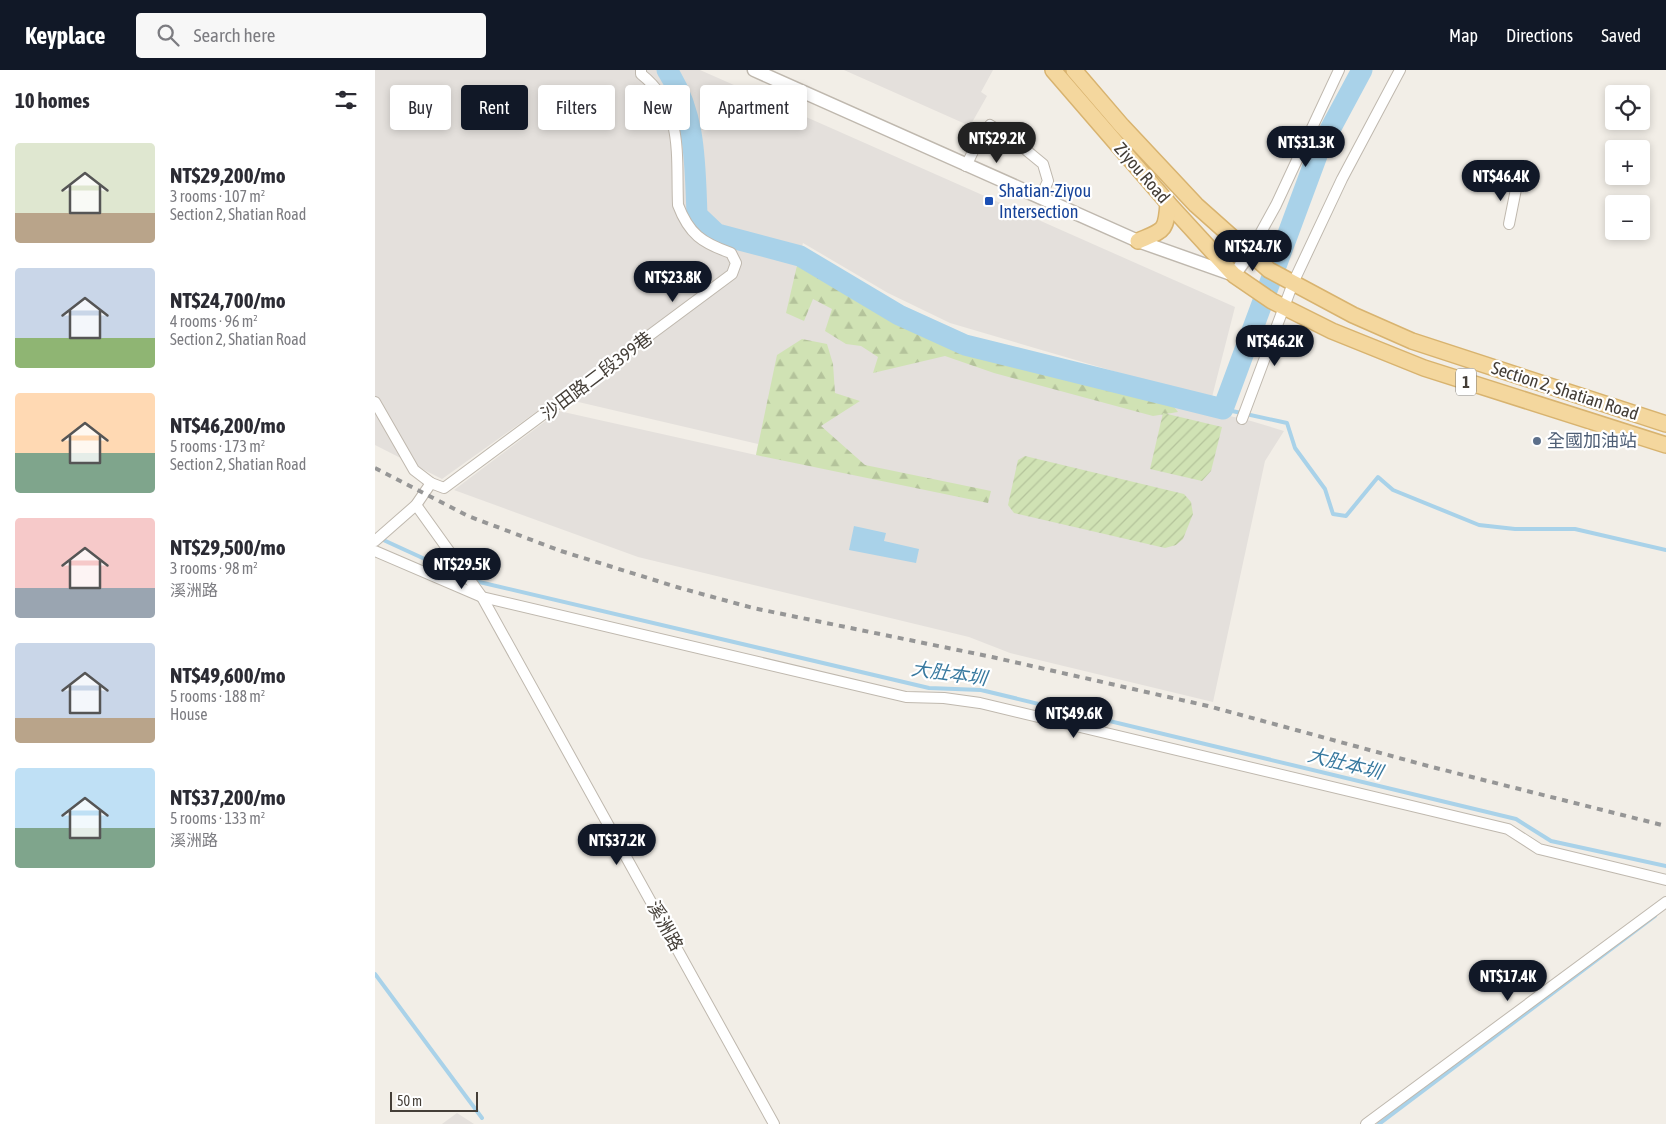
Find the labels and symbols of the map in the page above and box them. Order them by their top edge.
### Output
pin: NT$29.2K [945,122,1049,164]
pin: NT$31.3K [1254,126,1358,168]
street label: Ziyou Road [1110,138,1174,207]
pin: NT$46.4K [1449,160,1553,202]
place label: Shatian-Ziyou Intersection [999,180,1091,222]
marker: Shatian-Ziyou Intersection [983,195,995,207]
pin: NT$24.7K [1201,230,1305,272]
pin: NT$23.8K [621,260,725,303]
pin: NT$46.2K [1223,324,1327,367]
street label: 沙田路二段399巷 [537,327,656,424]
street label: Section 2, Shatian Road [1489,357,1641,424]
road number: 1 [1456,368,1476,396]
place label: 全國加油站 [1547,430,1637,451]
marker: 全國加油站 [1531,435,1543,447]
pin: NT$29.5K [410,548,514,590]
water label: 大肚本圳 [910,657,991,690]
pin: NT$49.6K [1022,696,1126,739]
water label: 大肚本圳 [1305,743,1387,784]
pin: NT$37.2K [565,824,669,866]
street label: 溪洲路 [643,897,688,954]
pin: NT$17.4K [1456,960,1560,1002]
scale bar [390,1089,477,1112]

